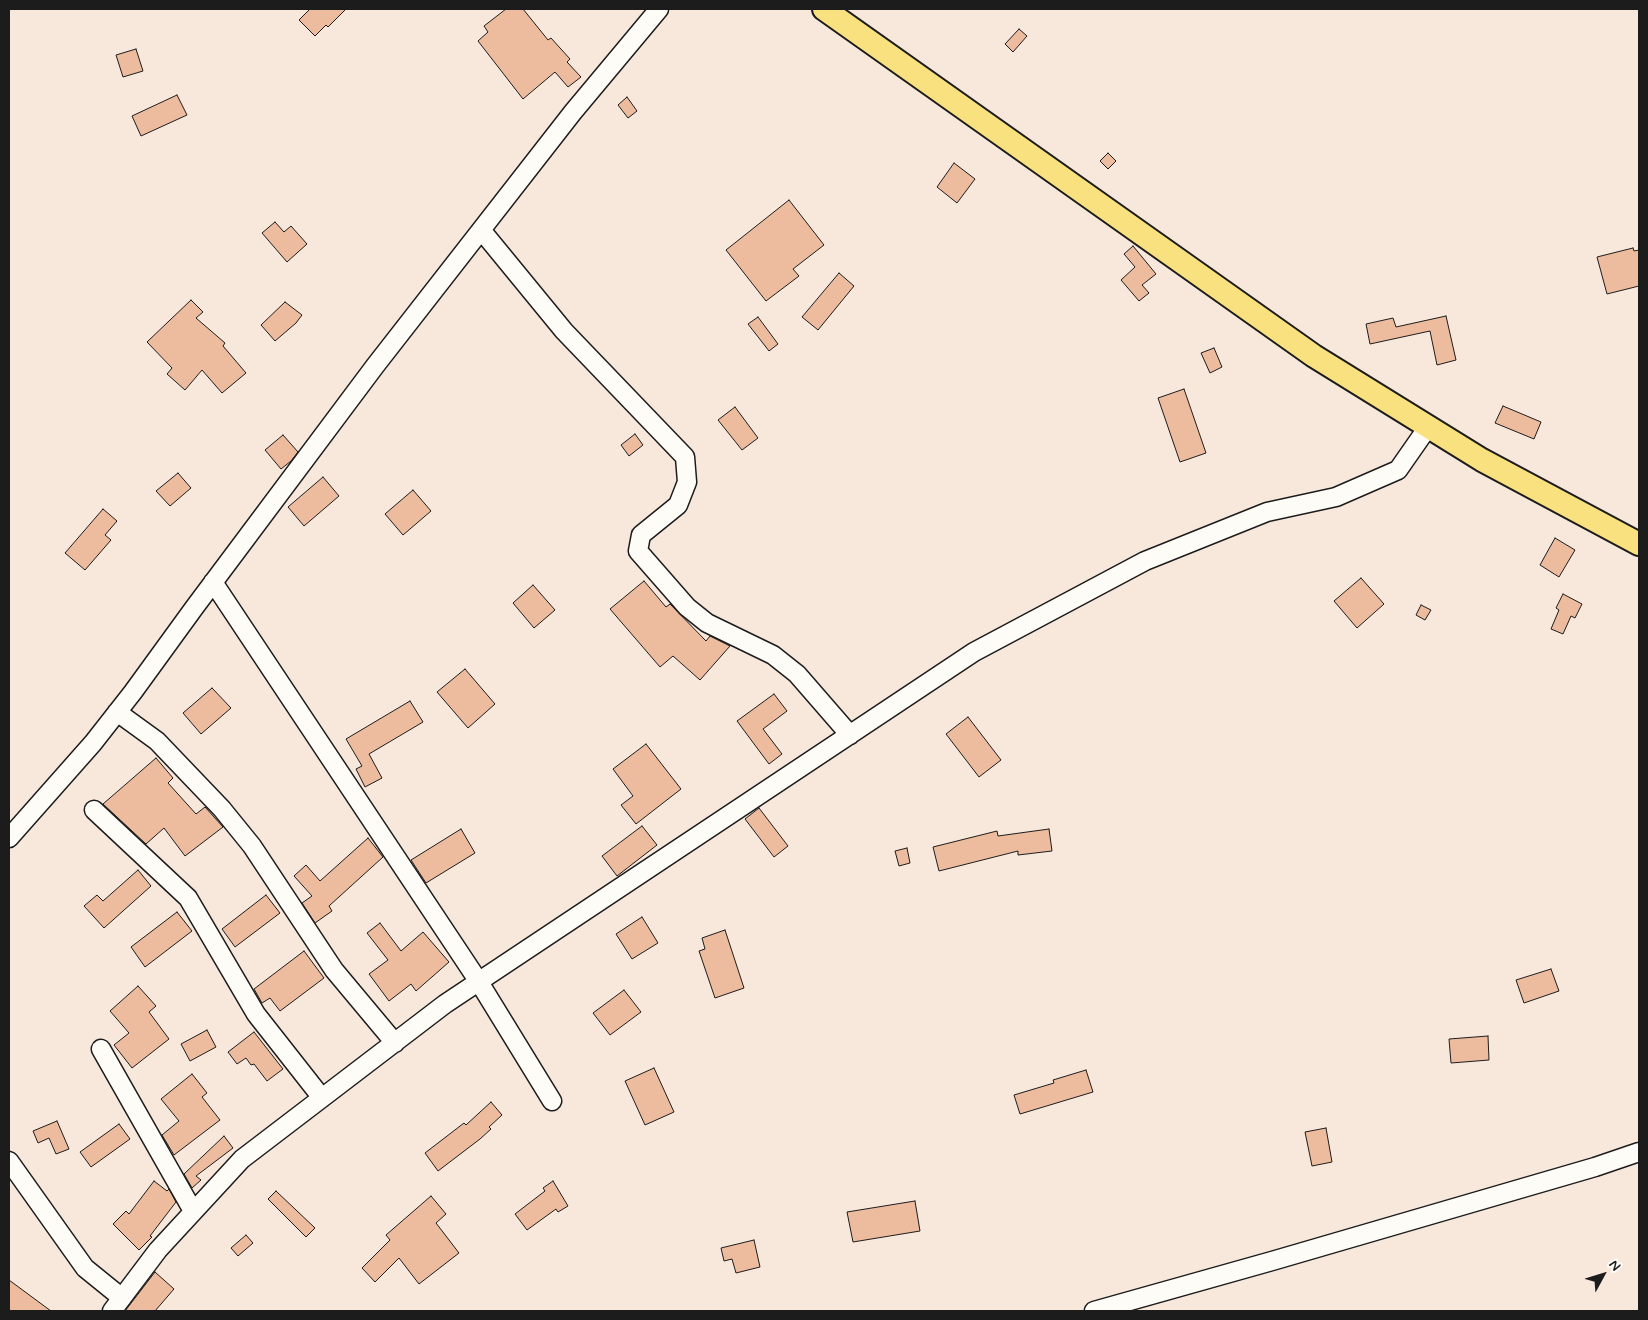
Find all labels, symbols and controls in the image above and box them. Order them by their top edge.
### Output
north arrow [1578,1250,1628,1300]
text: N [1605,1256,1625,1275]

